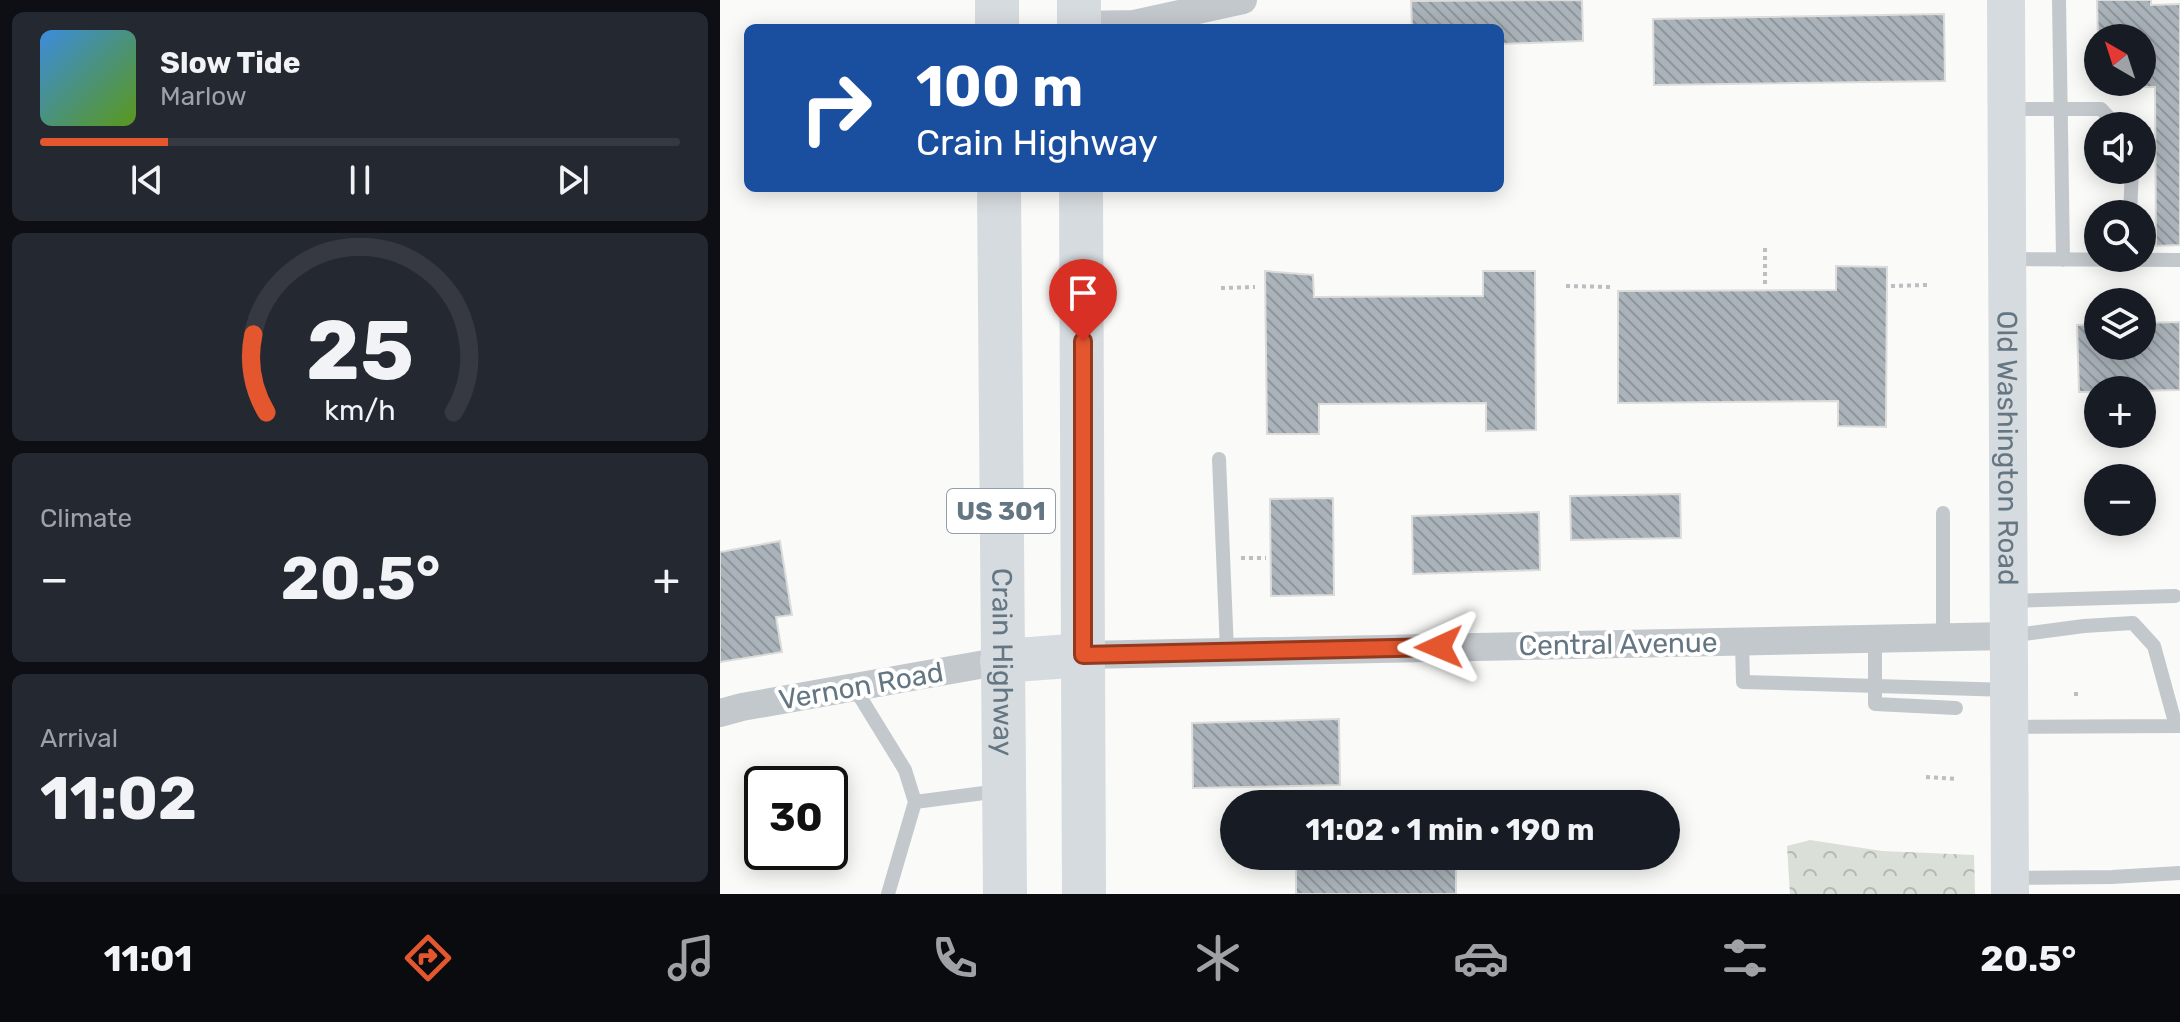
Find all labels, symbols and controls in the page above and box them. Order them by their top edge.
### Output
north arrow [2084,24,2156,96]
map controls [2084,24,2156,536]
text: Slow Tide [160,45,300,81]
text: 100 m [916,54,1083,120]
icon: right [784,56,888,160]
text: Marlow [160,81,247,112]
button: sound [2084,112,2156,184]
text: Crain Highway [916,121,1158,164]
icon: previous [125,158,169,202]
icon: pause [338,158,382,202]
icon: next [551,158,595,202]
button: search [2084,200,2156,272]
pin [1049,259,1117,341]
icon: arrive [1061,271,1105,315]
button: layers [2084,288,2156,360]
text: 25 [306,300,414,399]
street label: Old Washington Road [1991,310,2025,586]
button: + [2084,376,2156,448]
text: km/h [324,393,396,427]
button: − [2084,464,2156,536]
road number: US 301 [947,489,1055,533]
text: Climate [40,503,132,534]
text: 20.5° [281,543,441,614]
text: − [40,553,69,605]
text: + [653,553,680,605]
street label: Crain Highway [986,568,1020,756]
position arrow [1397,605,1481,689]
street label: Central Avenue [1518,626,1718,662]
street label: Vernon Road [776,655,946,717]
text: Arrival [40,723,118,754]
text: 11:02 [40,763,197,834]
speed limit sign: 30 [744,766,848,870]
text: 11:02 · 1 min · 190 m [1306,812,1594,848]
icon: directions [400,930,456,986]
icon: music [663,930,719,986]
icon: phone [927,930,983,986]
icon: climate [1190,930,1246,986]
icon: car [1453,930,1509,986]
icon: filters [1717,930,1773,986]
text: 11:01 [104,937,192,980]
text: 20.5° [1980,937,2076,980]

